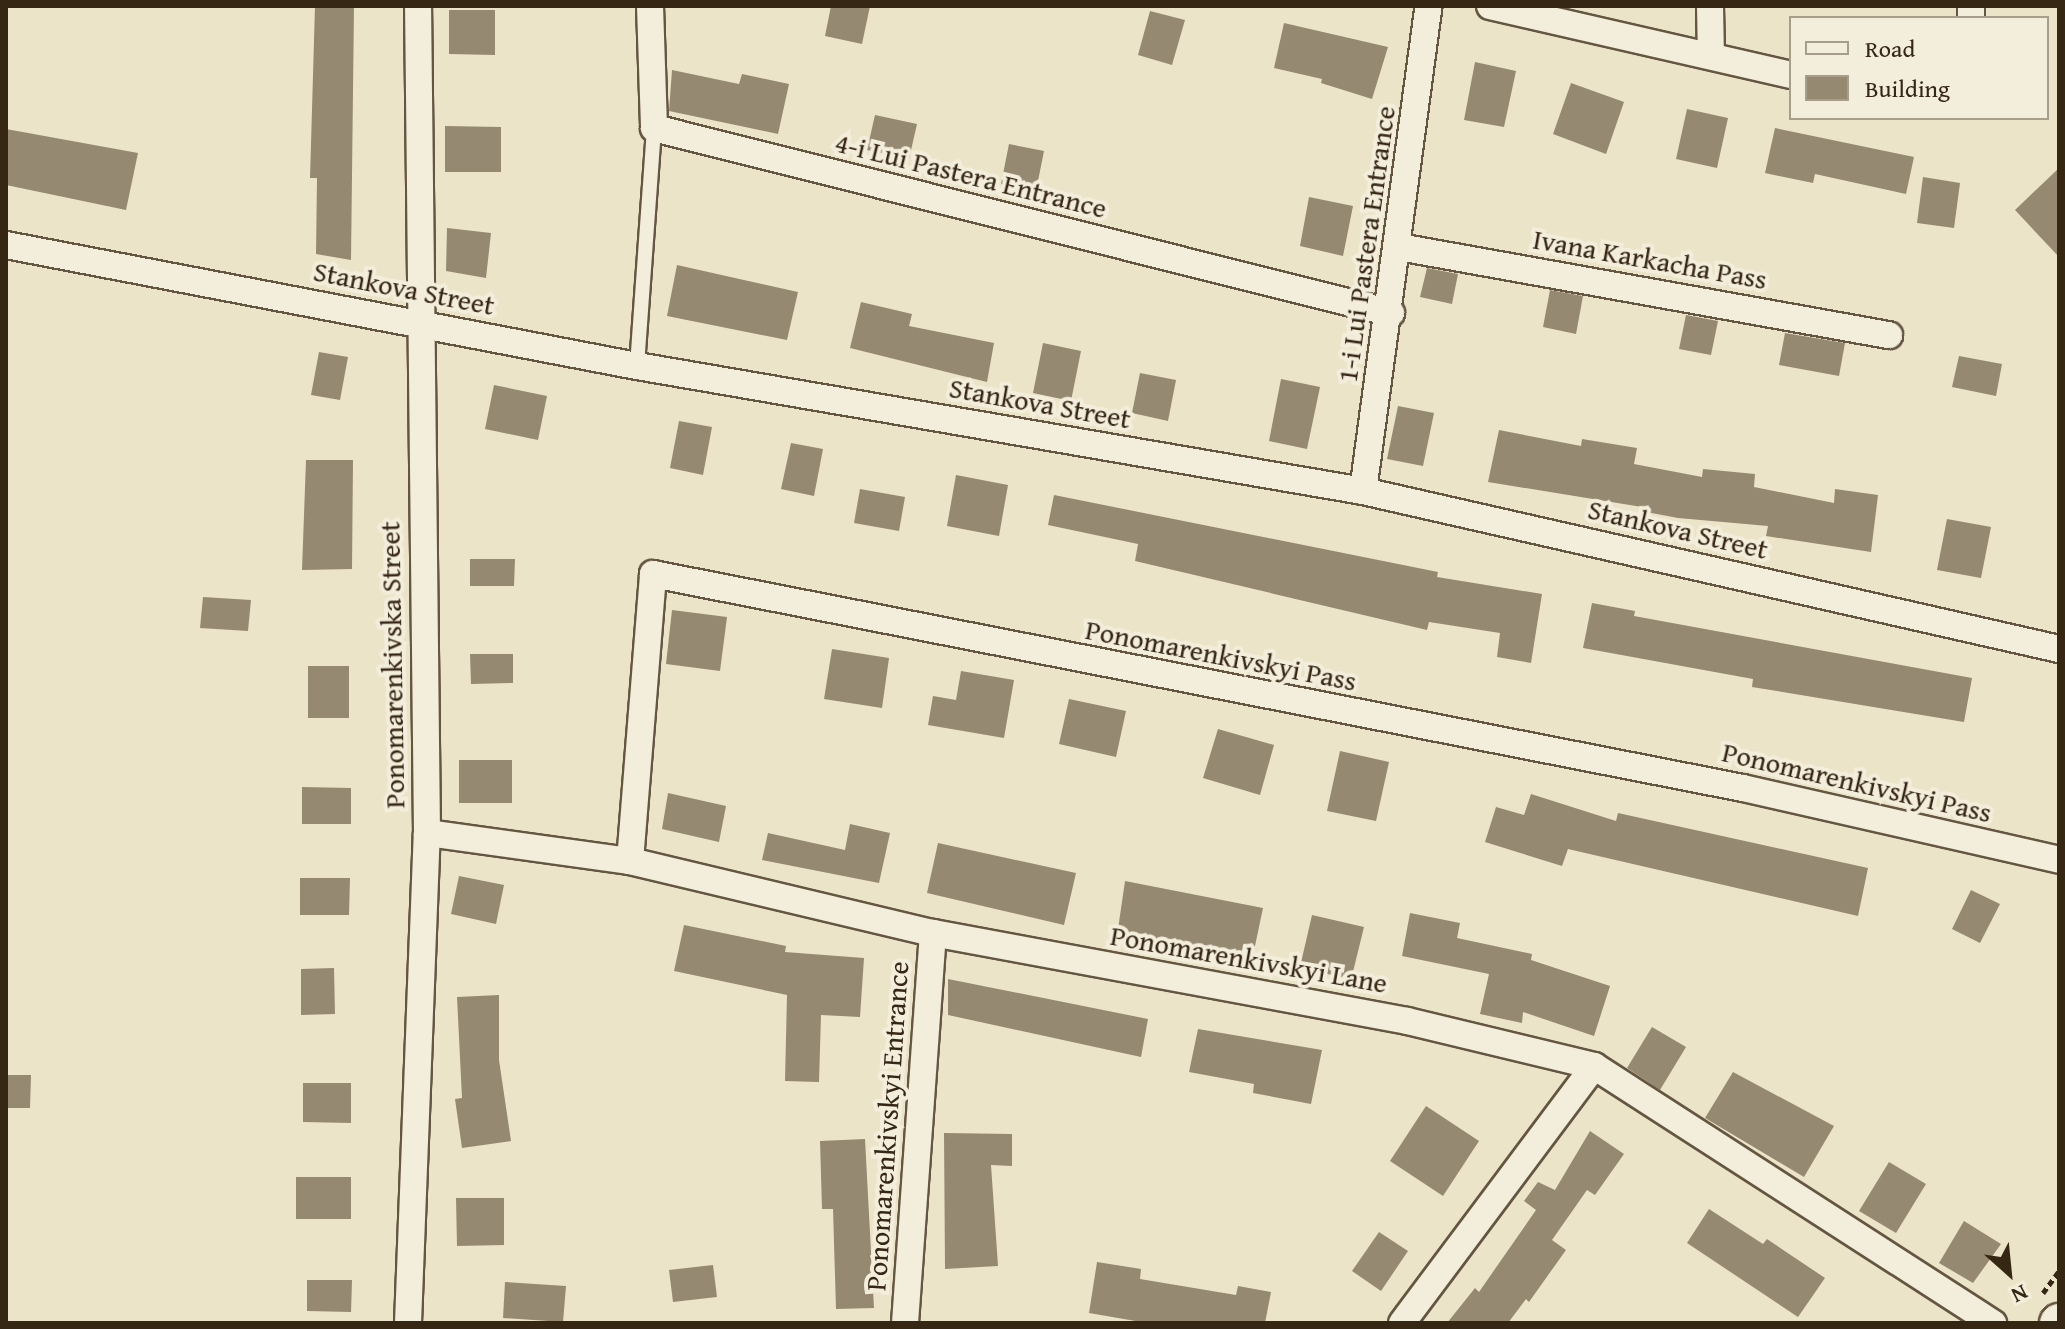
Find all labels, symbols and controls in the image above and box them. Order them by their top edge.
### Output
legend [1789,16,2049,120]
text: Road [1865,31,1915,66]
text: Building [1865,71,1950,106]
street label: 1-i Lui Pastera Entrance [1330,104,1402,384]
street label: 4-i Lui Pastera Entrance [832,125,1110,225]
street label: Ivana Karkacha Pass [1530,222,1770,296]
street label: Stankova Street [311,254,497,322]
street label: Stankova Street [947,371,1133,435]
street label: Stankova Street [1585,492,1771,566]
street label: Ponomarenkivska Street [373,521,411,809]
street label: Ponomarenkivskyi Pass [1083,612,1359,698]
street label: Ponomarenkivskyi Pass [1719,735,1995,829]
street label: Ponomarenkivskyi Lane [1108,918,1390,1000]
street label: Ponomarenkivskyi Entrance [859,960,915,1292]
north arrow [1969,1233,2049,1313]
text: N [2006,1277,2034,1312]

